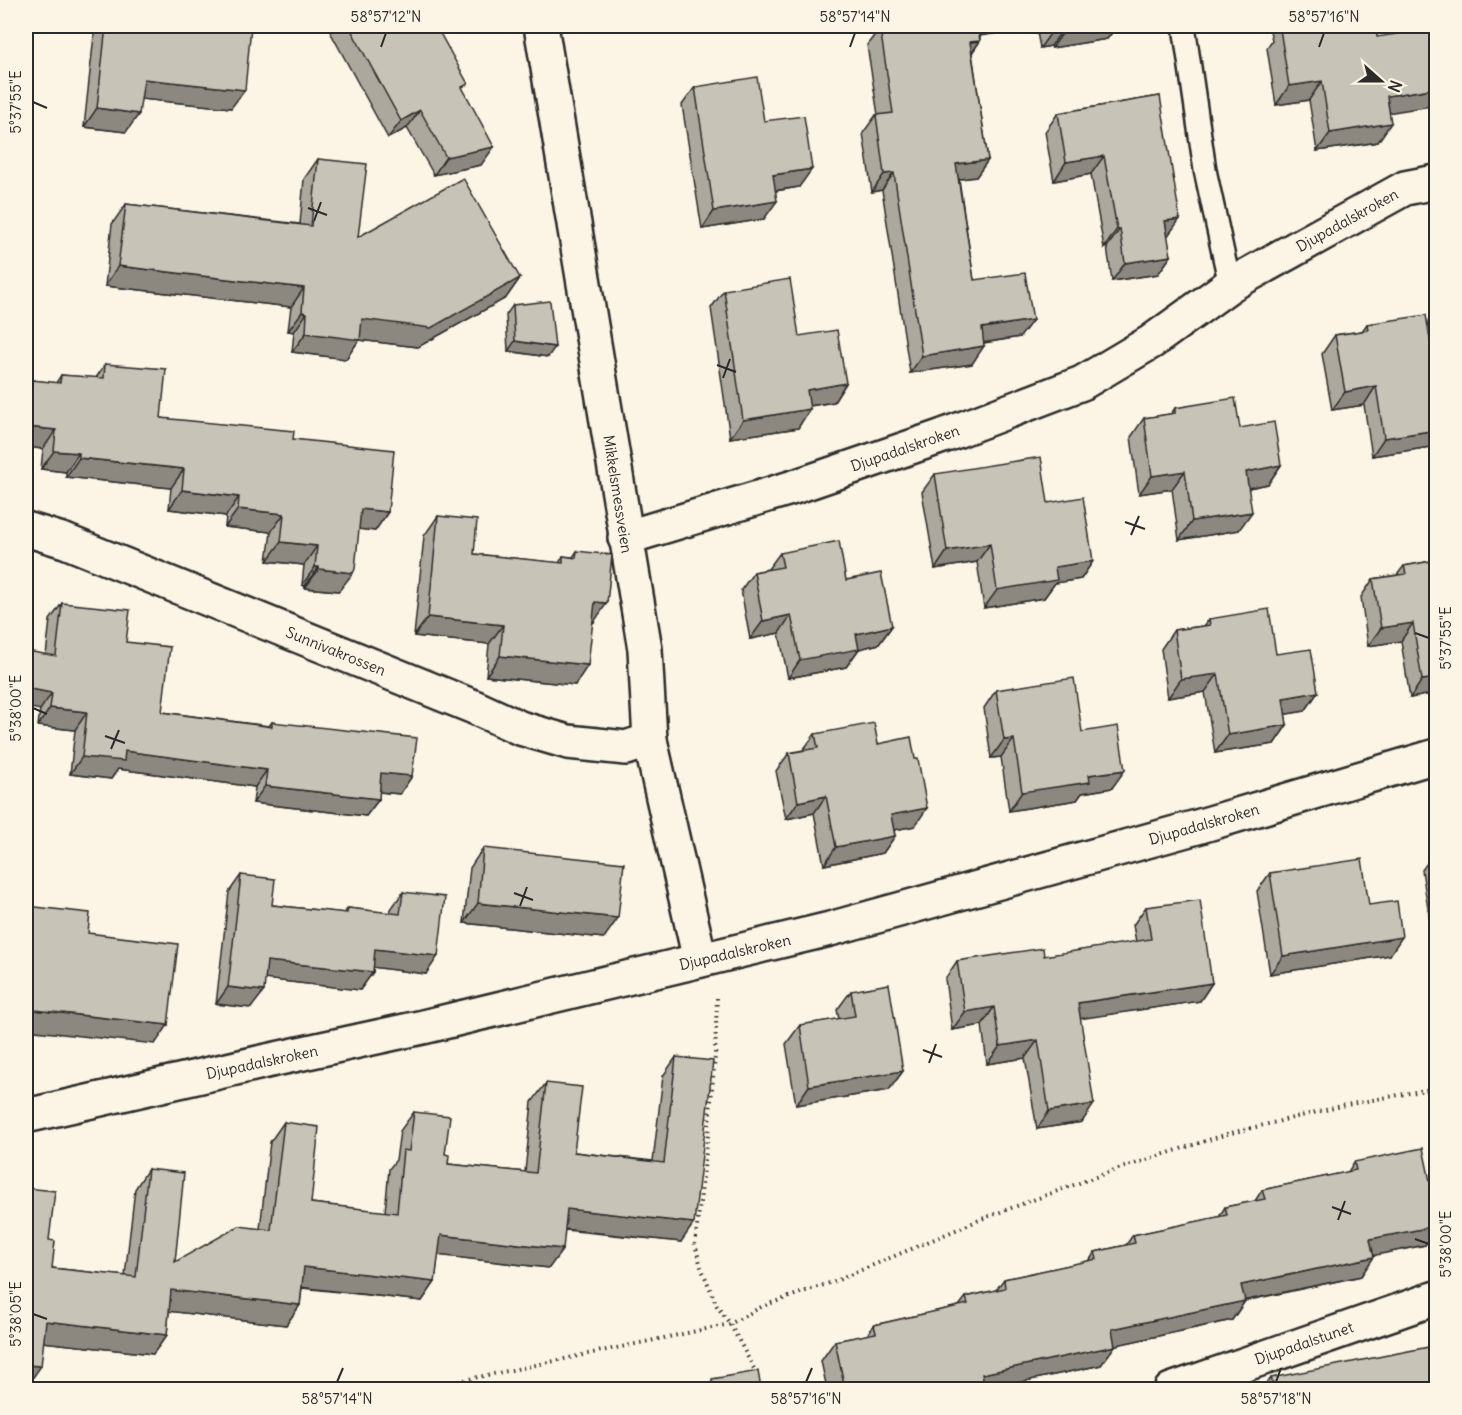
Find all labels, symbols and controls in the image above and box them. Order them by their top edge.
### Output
text: 58°57'12"N [351,7,421,26]
text: 58°57'14"N [819,7,891,26]
text: 58°57'16"N [1288,7,1360,26]
north arrow [1351,51,1411,111]
text: 5°37'55"E [6,70,25,134]
text: N [1384,78,1406,95]
street label: Djupadalskroken [1293,184,1402,256]
street label: Djupadalskroken [848,420,962,475]
street label: Mikkelsmessveien [599,434,637,555]
text: 5°37'55"E [1436,606,1455,670]
street label: Sunnivakrossen [283,622,389,680]
text: 5°38'00"E [6,674,25,742]
street label: Djupadalskroken [1147,799,1262,849]
street label: Djupadalskroken [677,930,793,974]
street label: Djupadalskroken [204,1041,320,1083]
text: 5°38'00"E [1436,1210,1455,1278]
text: 5°38'05"E [6,1281,25,1347]
street label: Djupadalstunet [1252,1317,1356,1369]
text: 58°57'14"N [301,1389,373,1408]
text: 58°57'16"N [770,1389,842,1408]
text: 58°57'18"N [1240,1389,1312,1408]

